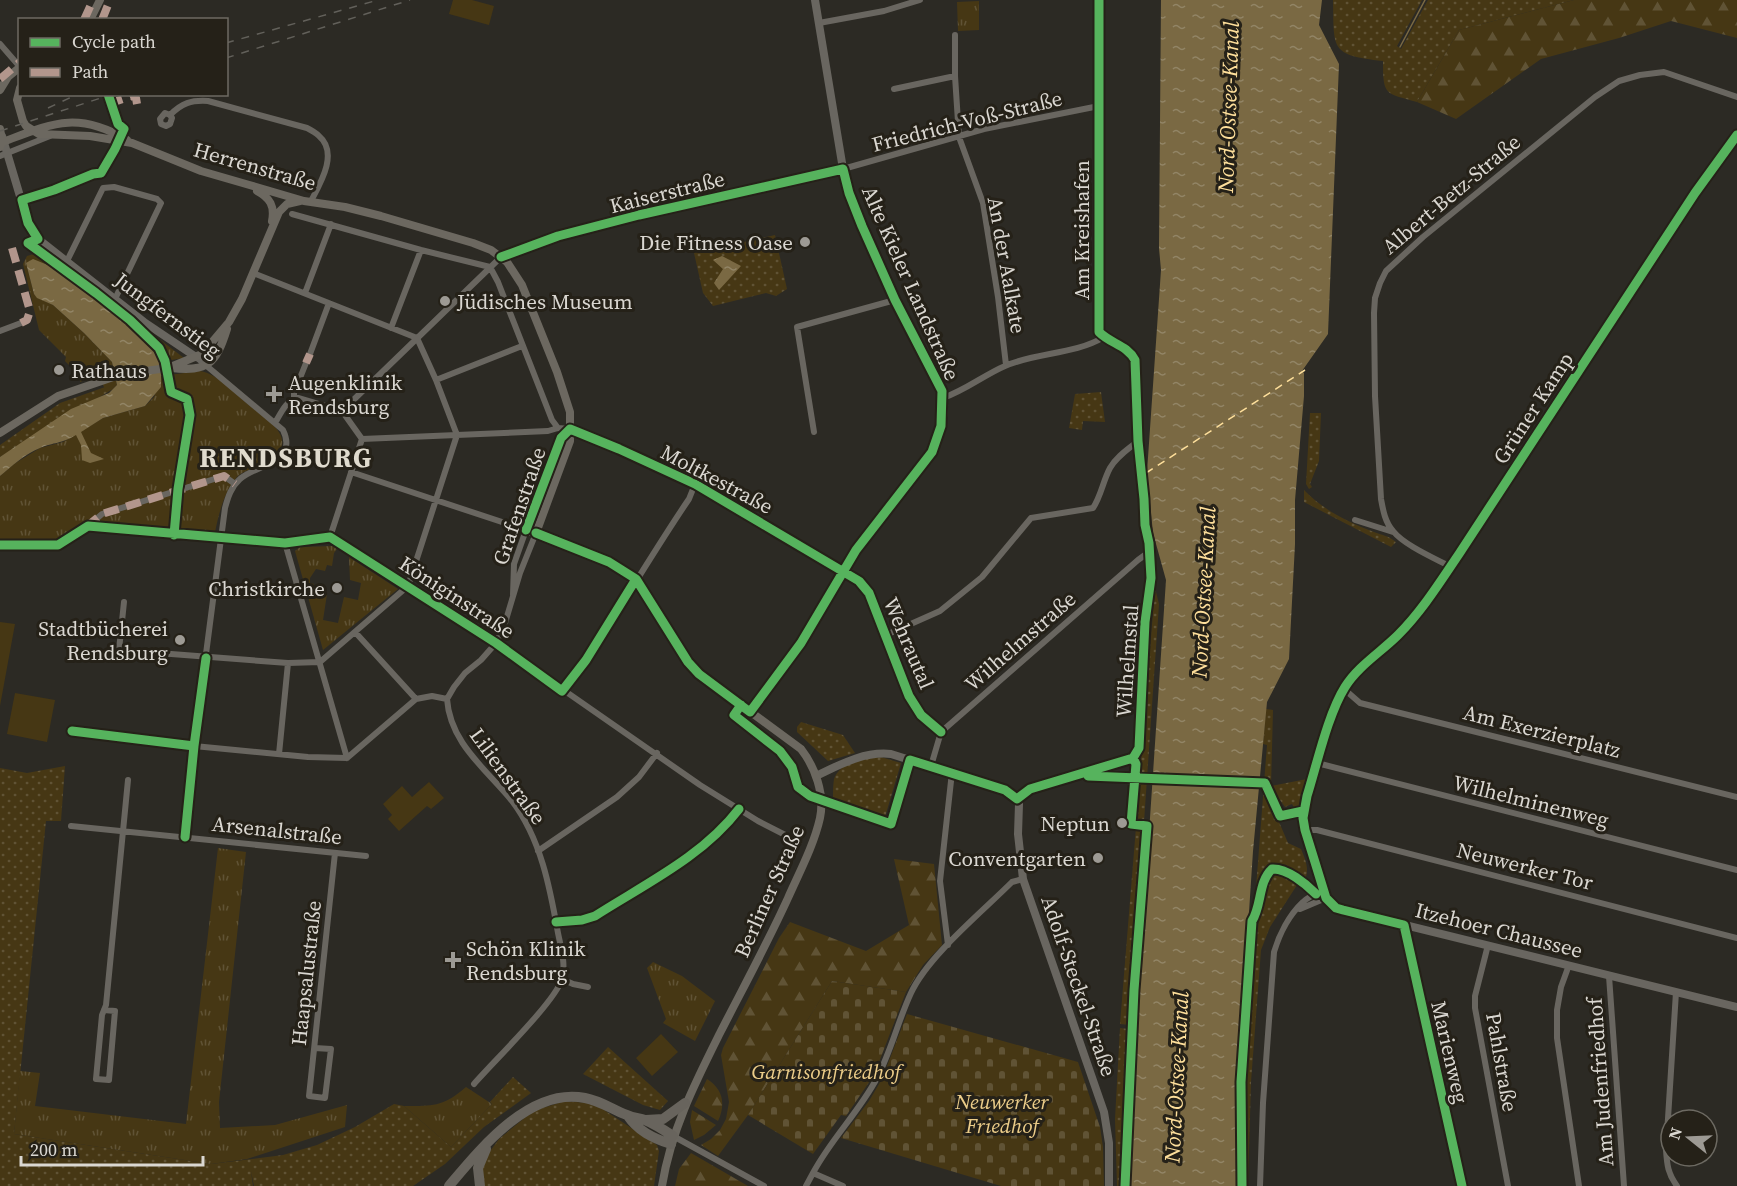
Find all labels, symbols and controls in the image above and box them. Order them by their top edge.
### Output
legend [18,18,228,96]
water label: Nord-Ostsee-Kanal [1210,20,1246,194]
text: Cycle path [72,29,156,54]
text: Path [72,59,109,84]
street label: Friedrich-Voß-Straße [869,83,1065,159]
street label: Albert-Betz-Straße [1376,127,1526,261]
street label: Herrenstraße [190,135,320,197]
street label: Am Kreishafen [1067,160,1096,300]
street label: Kaiserstraße [606,164,728,220]
street label: Alte Kieler Landstraße [855,181,967,385]
street label: An der Aalkate [981,194,1033,336]
place label: Die Fitness Oase [639,228,793,257]
marker: Die Fitness Oase [798,235,812,249]
street label: Jungfernstieg [108,265,227,365]
place label: Jüdisches Museum [456,287,633,316]
marker: Jüdisches Museum [438,294,452,308]
street label: Grüner Kamp [1486,346,1580,470]
place label: Rathaus [71,356,147,385]
marker: Rathaus [52,363,66,377]
place label: Augenklinik Rendsburg [288,368,403,421]
marker: Augenklinik Rendsburg [265,385,283,403]
street label: Moltkestraße [656,437,778,521]
district label: RENDSBURG [199,439,373,476]
street label: Grafenstraße [485,443,553,569]
water label: Nord-Ostsee-Kanal [1183,505,1223,679]
street label: Königinstraße [394,549,520,645]
place label: Christkirche [208,574,325,603]
marker: Christkirche [330,581,344,595]
street label: Wilhelmstraße [958,584,1082,698]
street label: Wehrautal [877,593,941,693]
street label: Wilhelmstal [1109,603,1145,719]
place label: Stadtbücherei Rendsburg [38,614,168,667]
marker: Stadtbücherei Rendsburg [173,633,187,647]
street label: Am Exerzierplatz [1460,697,1624,765]
street label: Lilienstraße [463,722,553,830]
street label: Wilhelminenweg [1450,768,1612,834]
street label: Arsenalstraße [211,809,343,851]
place label: Neptun [1040,809,1110,838]
marker: Neptun [1115,816,1129,830]
street label: Berliner Straße [727,820,811,962]
street label: Neuwerker Tor [1454,835,1596,897]
place label: Conventgarten [948,844,1086,873]
marker: Conventgarten [1091,851,1105,865]
street label: Adolf-Steckel-Straße [1034,892,1124,1080]
street label: Itzehoer Chaussee [1412,895,1586,965]
street label: Haapsalustraße [284,899,328,1047]
place label: Schön Klinik Rendsburg [466,934,586,987]
marker: Schön Klinik Rendsburg [444,951,462,969]
water label: Nord-Ostsee-Kanal [1156,990,1196,1164]
street label: Am Judenfriedhof [1580,995,1620,1167]
street label: Marienweg [1424,998,1476,1106]
street label: Pahlstraße [1479,1010,1525,1114]
park label: Garnisonfriedhof [751,1057,904,1086]
park label: Neuwerker Friedhof [954,1087,1049,1140]
north arrow [1659,1108,1719,1168]
text: N [1662,1124,1687,1142]
scale bar [21,1129,202,1167]
text: 200 m [30,1137,77,1162]

